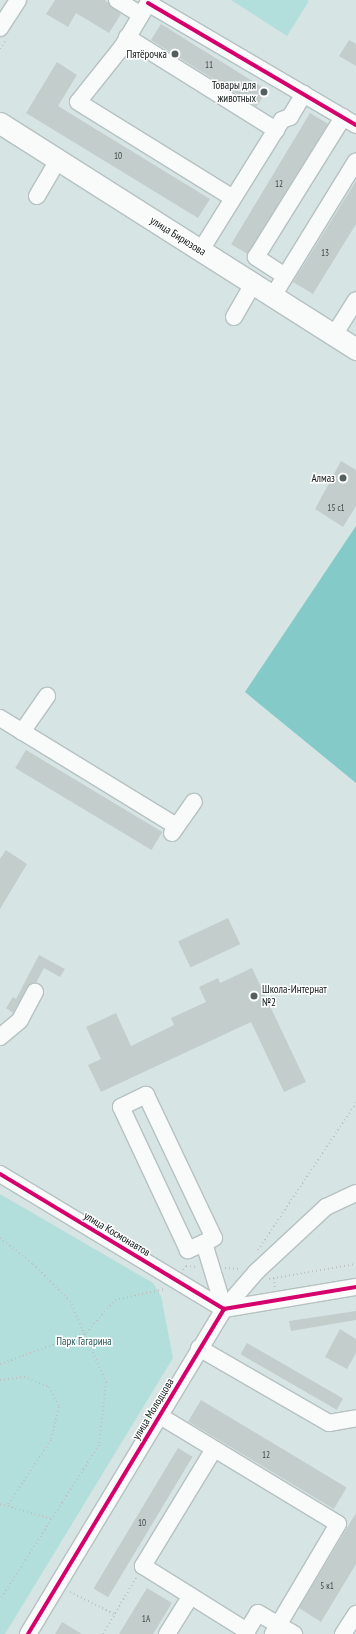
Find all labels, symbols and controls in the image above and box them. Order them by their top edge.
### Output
place label: Пятёрочка [126,47,167,61]
marker: Пятёрочка [170,49,180,59]
house number: 11 [205,60,213,70]
place label: Товары для животных [212,79,256,105]
marker: Товары для животных [259,87,269,97]
house number: 10 [114,151,122,161]
house number: 12 [275,179,283,189]
street label: улица Бирюзова [148,214,208,258]
house number: 13 [321,248,329,258]
place label: Алмаз [311,471,335,485]
marker: Алмаз [338,473,348,483]
house number: 15 с1 [327,503,345,513]
place label: Школа-Интернат №2 [262,983,327,1009]
marker: Школа-Интернат №2 [249,991,259,1001]
street label: улица Космонавтов [81,1209,153,1259]
park label: Парк Гагарина [56,1334,112,1348]
street label: улица Молодцова [130,1376,176,1442]
house number: 12 [262,1450,270,1460]
house number: 10 [138,1518,146,1528]
house number: 5 к1 [320,1581,334,1591]
house number: 1А [142,1614,150,1624]

